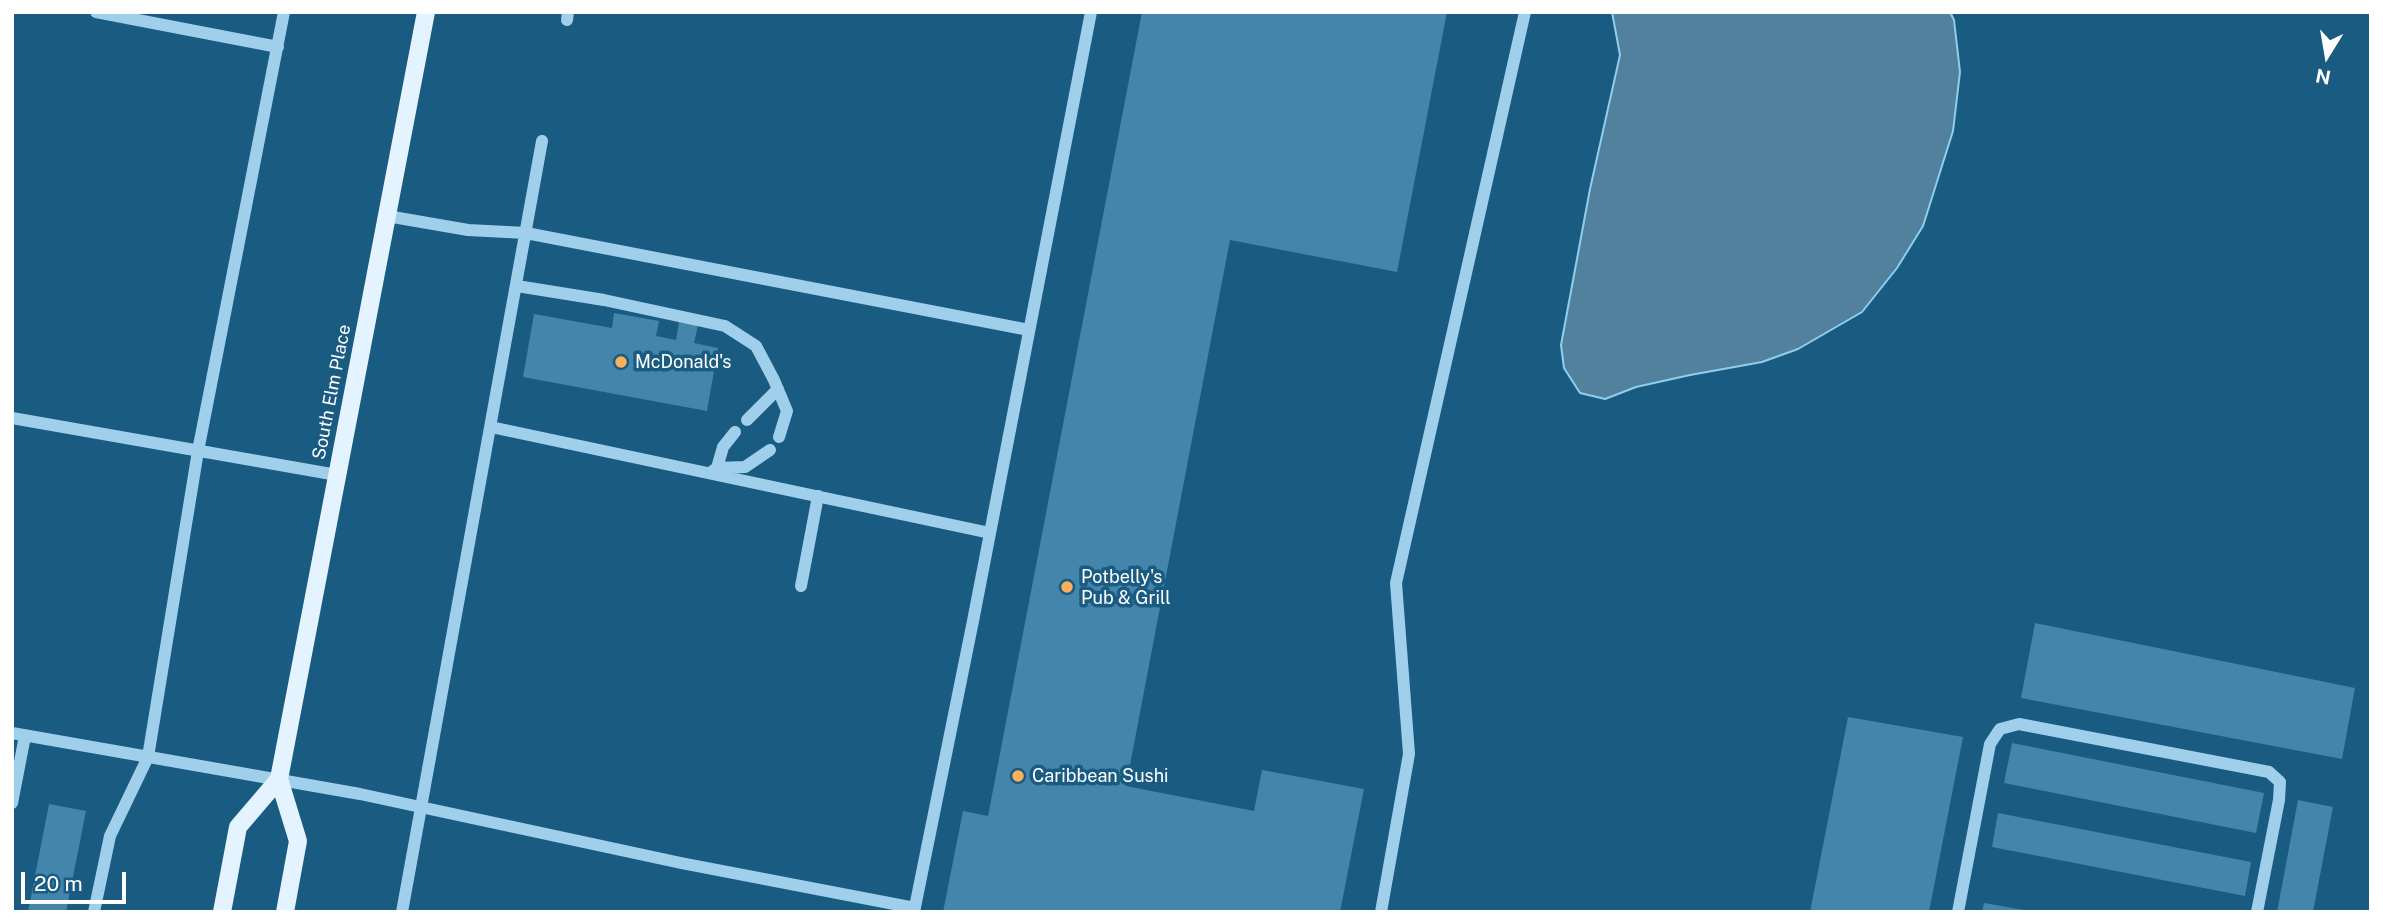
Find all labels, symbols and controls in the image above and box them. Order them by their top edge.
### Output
north arrow [2292,21,2362,91]
text: N [2314,64,2332,89]
street label: South Elm Place [308,323,356,461]
place label: McDonald's [635,351,731,373]
marker: McDonald's [613,354,629,370]
place label: Potbelly's Pub & Grill [1081,566,1171,608]
marker: Potbelly's Pub & Grill [1059,579,1075,595]
place label: Caribbean Sushi [1032,765,1169,787]
marker: Caribbean Sushi [1010,768,1026,784]
scale bar [24,858,130,902]
text: 20 m [34,871,83,896]

